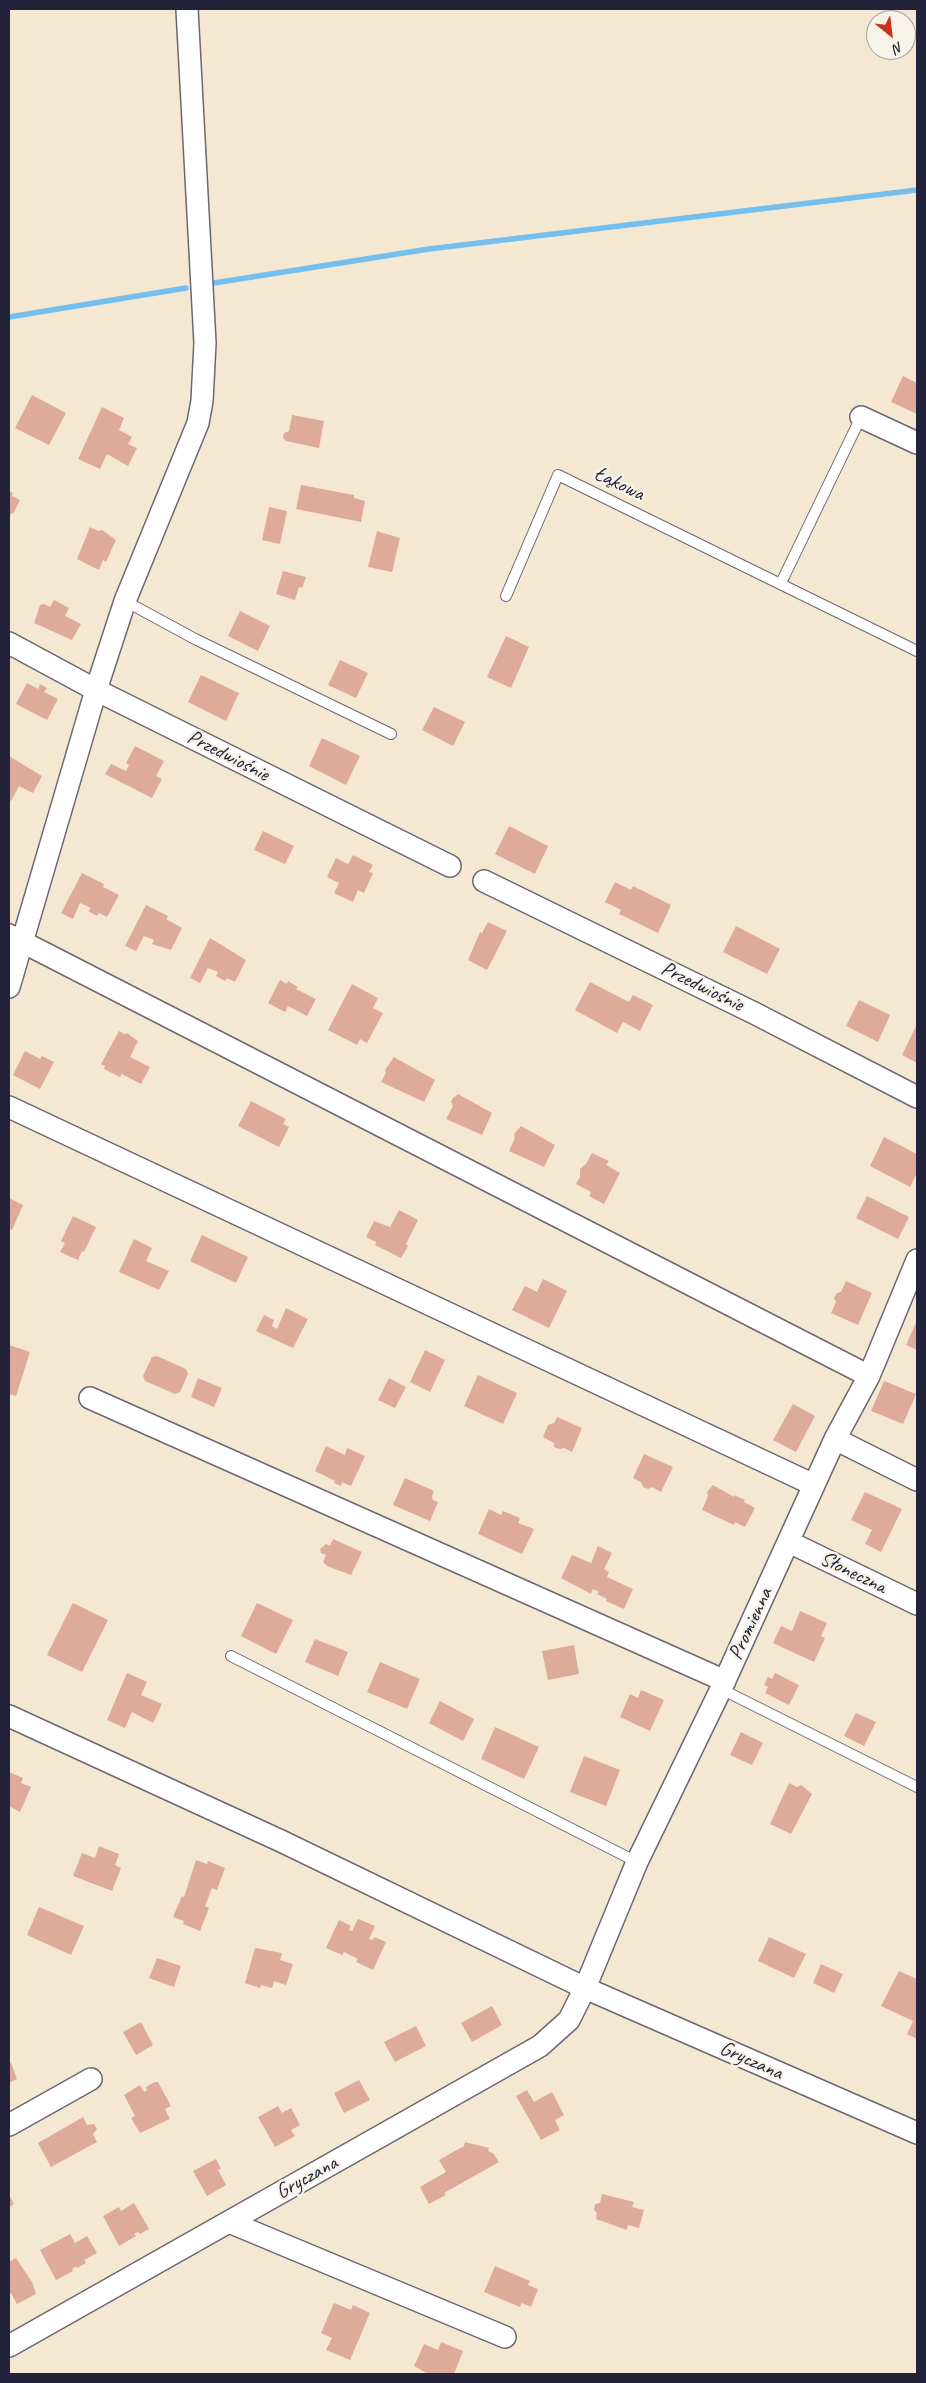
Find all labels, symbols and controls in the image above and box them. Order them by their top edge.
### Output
north arrow [866,10,916,60]
text: N [890,38,906,57]
street label: Łąkowa [590,461,648,507]
street label: Przedwiośnie [183,725,273,787]
street label: Przedwiośnie [657,956,747,1018]
street label: Słoneczna [816,1546,890,1600]
street label: Promienna [723,1584,779,1664]
street label: Gryczana [716,2036,786,2086]
street label: Gryczana [272,2151,342,2205]

